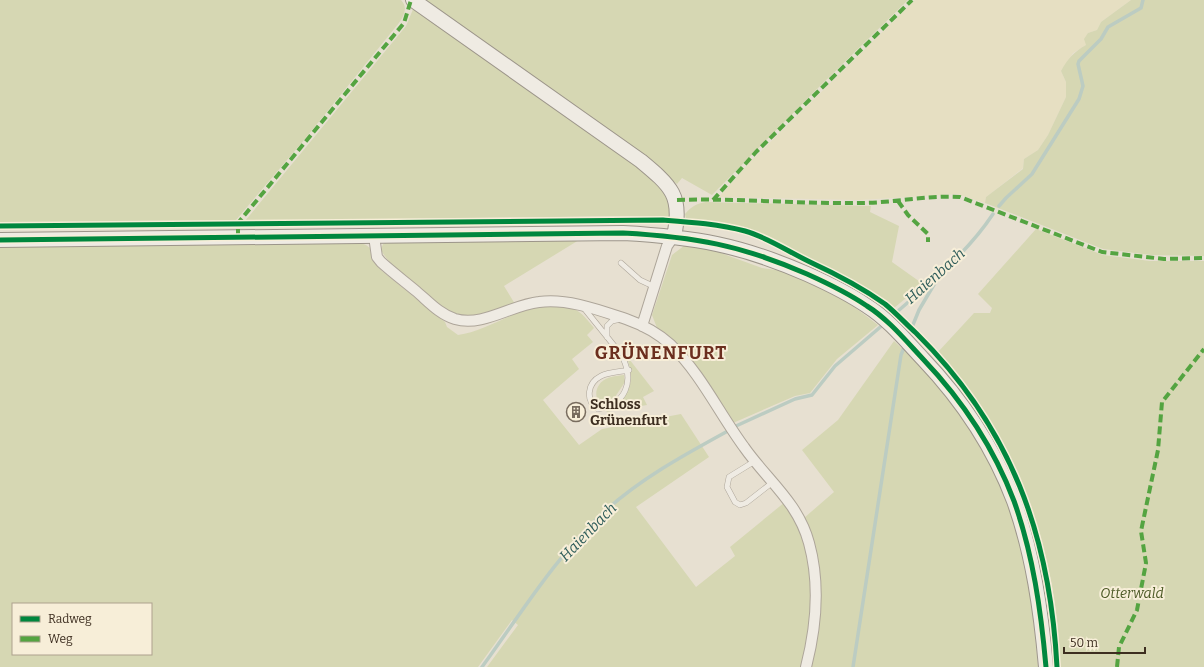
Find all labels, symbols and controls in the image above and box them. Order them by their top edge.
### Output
water label: Haienbach [901,244,969,308]
district label: GRÜNENFURT [595,342,727,364]
place label: Schloss Grünenfurt [590,396,668,429]
building icon: Schloss Grünenfurt [565,401,587,423]
water label: Haienbach [556,499,620,565]
park label: Otterwald [1100,585,1164,602]
legend [12,603,152,655]
text: Radweg [48,612,92,626]
scale bar [1064,629,1145,655]
text: Weg [48,632,73,646]
text: 50 m [1070,636,1099,650]

